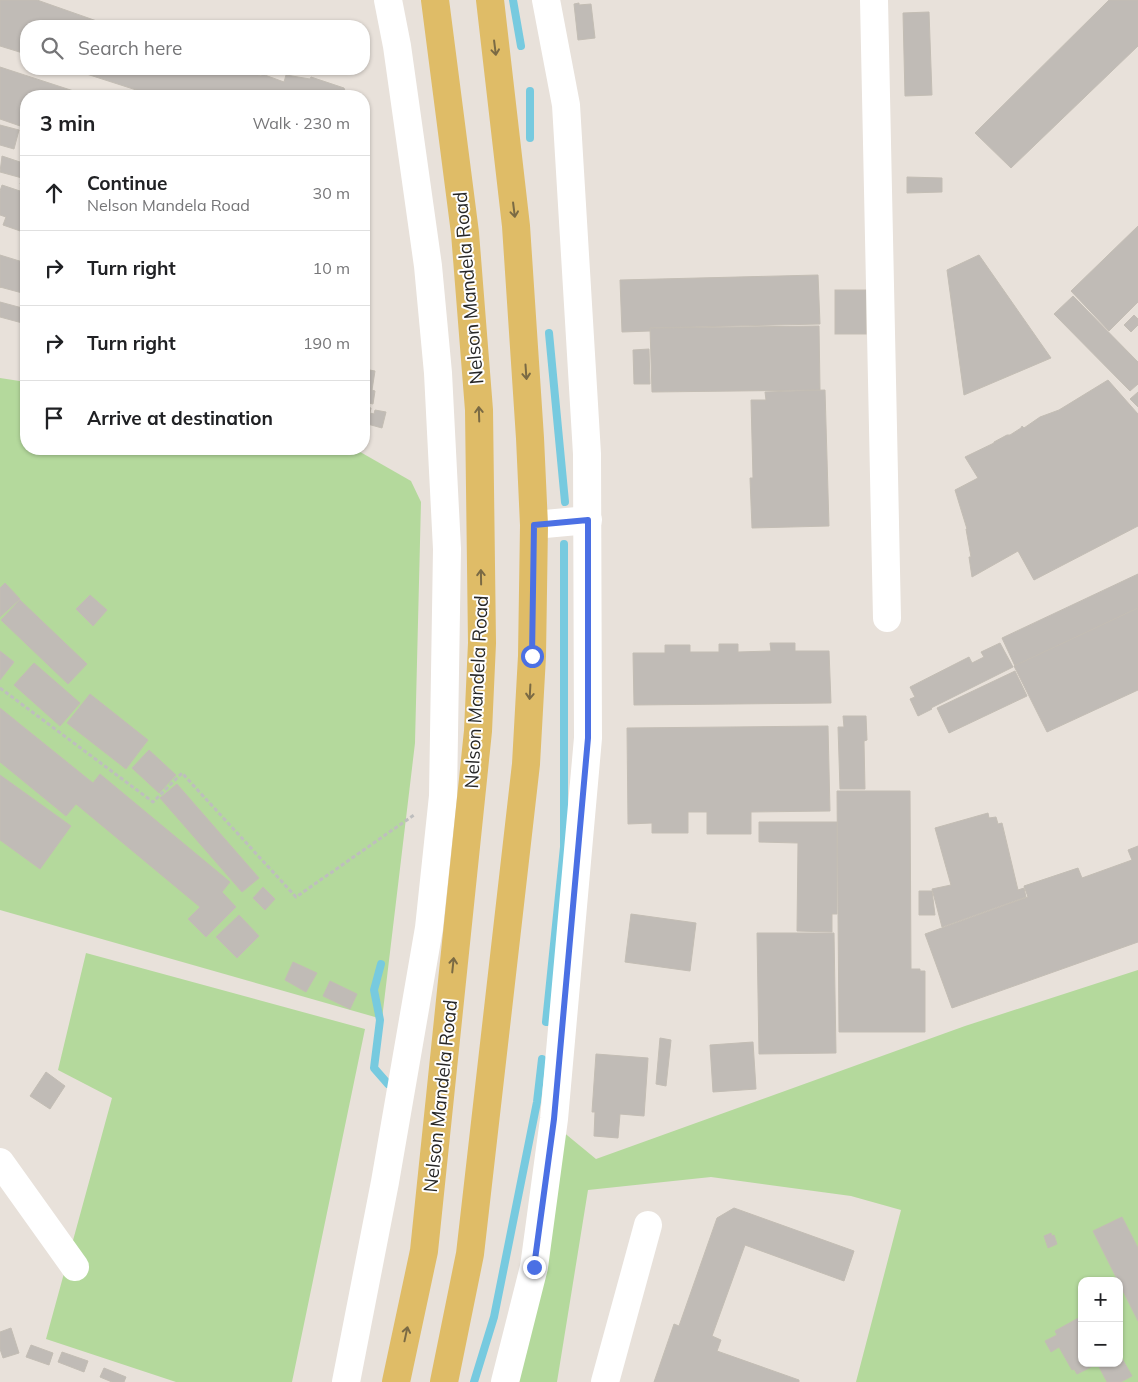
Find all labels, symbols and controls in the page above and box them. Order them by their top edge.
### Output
search box [20,20,370,75]
icon: search [38,34,66,62]
text: Search here [78,36,182,60]
one-way arrow [490,40,500,56]
text: 3 min [40,110,95,136]
text: Walk · 230 m [252,113,350,133]
text: Continue [87,171,167,195]
icon: ahead [40,179,68,207]
text: 30 m [313,183,350,203]
street label: Nelson Mandela Road [448,191,488,385]
text: Nelson Mandela Road [87,195,250,215]
one-way arrow [509,202,519,218]
icon: right [40,254,68,282]
text: Turn right [87,256,176,280]
text: 10 m [313,258,350,278]
icon: right [40,329,68,357]
text: Turn right [87,331,176,355]
text: 190 m [303,333,350,353]
one-way arrow [521,364,530,380]
icon: arrive [40,404,68,432]
text: Arrive at destination [87,406,273,430]
one-way arrow [474,406,483,422]
one-way arrow [477,569,486,585]
street label: Nelson Mandela Road [459,595,493,789]
route start [521,645,544,668]
one-way arrow [525,683,534,699]
one-way arrow [448,957,458,973]
street label: Nelson Mandela Road [418,999,462,1193]
route end [523,1256,546,1279]
map controls [1078,1277,1123,1367]
button: + [1078,1277,1123,1322]
button: − [1078,1322,1123,1367]
one-way arrow [402,1327,411,1343]

